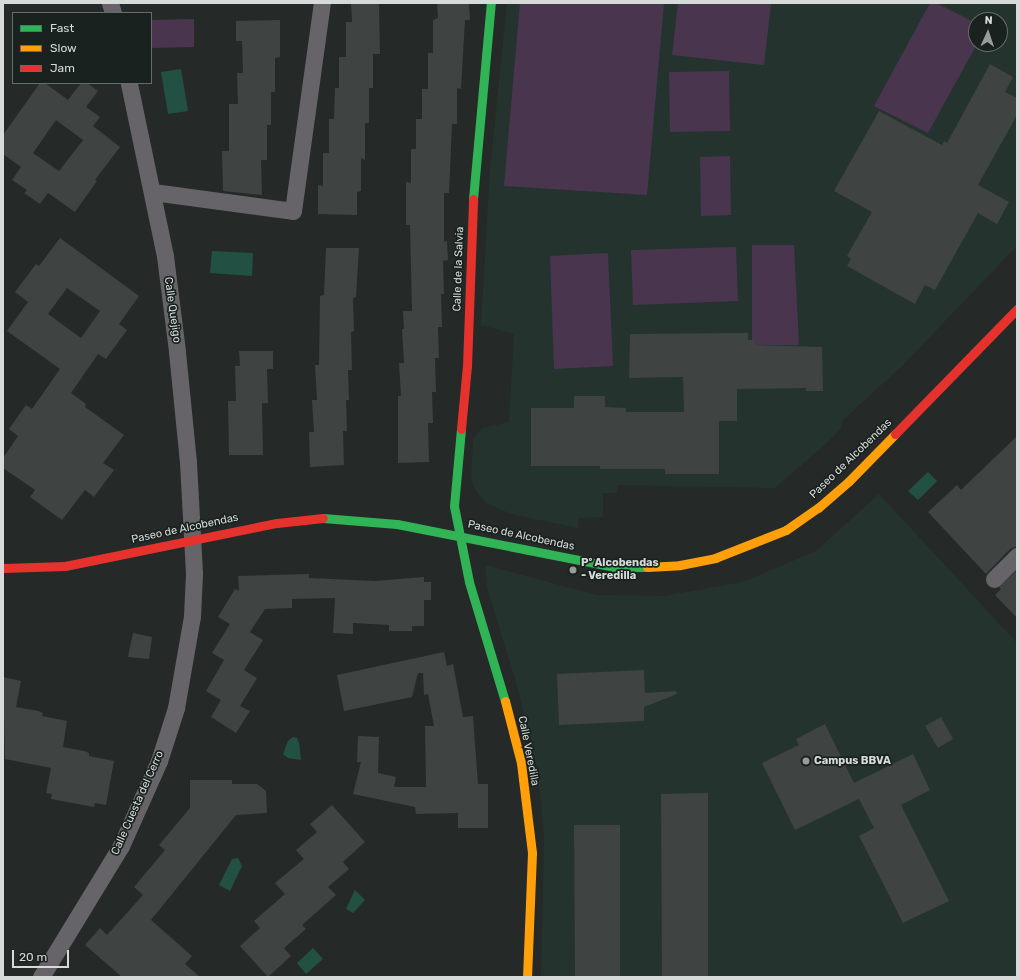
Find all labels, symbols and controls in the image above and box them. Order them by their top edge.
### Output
legend [12,12,152,84]
north arrow [968,12,1008,52]
text: N [984,14,993,27]
text: Fast [50,21,74,35]
text: Slow [50,41,77,55]
text: Jam [50,61,75,75]
street label: Calle de la Salvia [451,226,467,312]
street label: Calle Quejigo [161,276,183,344]
street label: Paseo de Alcobendas [807,416,895,502]
street label: Paseo de Alcobendas [130,511,240,547]
street label: Paseo de Alcobendas [466,518,576,554]
place label: Pº Alcobendas - Veredilla [581,557,659,583]
marker: Pº Alcobendas - Veredilla [568,565,578,575]
street label: Calle Veredilla [515,715,541,787]
street label: Calle Cuesta del Cerro [109,749,167,857]
place label: Campus BBVA [814,754,891,768]
marker: Campus BBVA [801,756,811,766]
scale bar [14,942,71,968]
text: 20 m [19,950,47,964]

